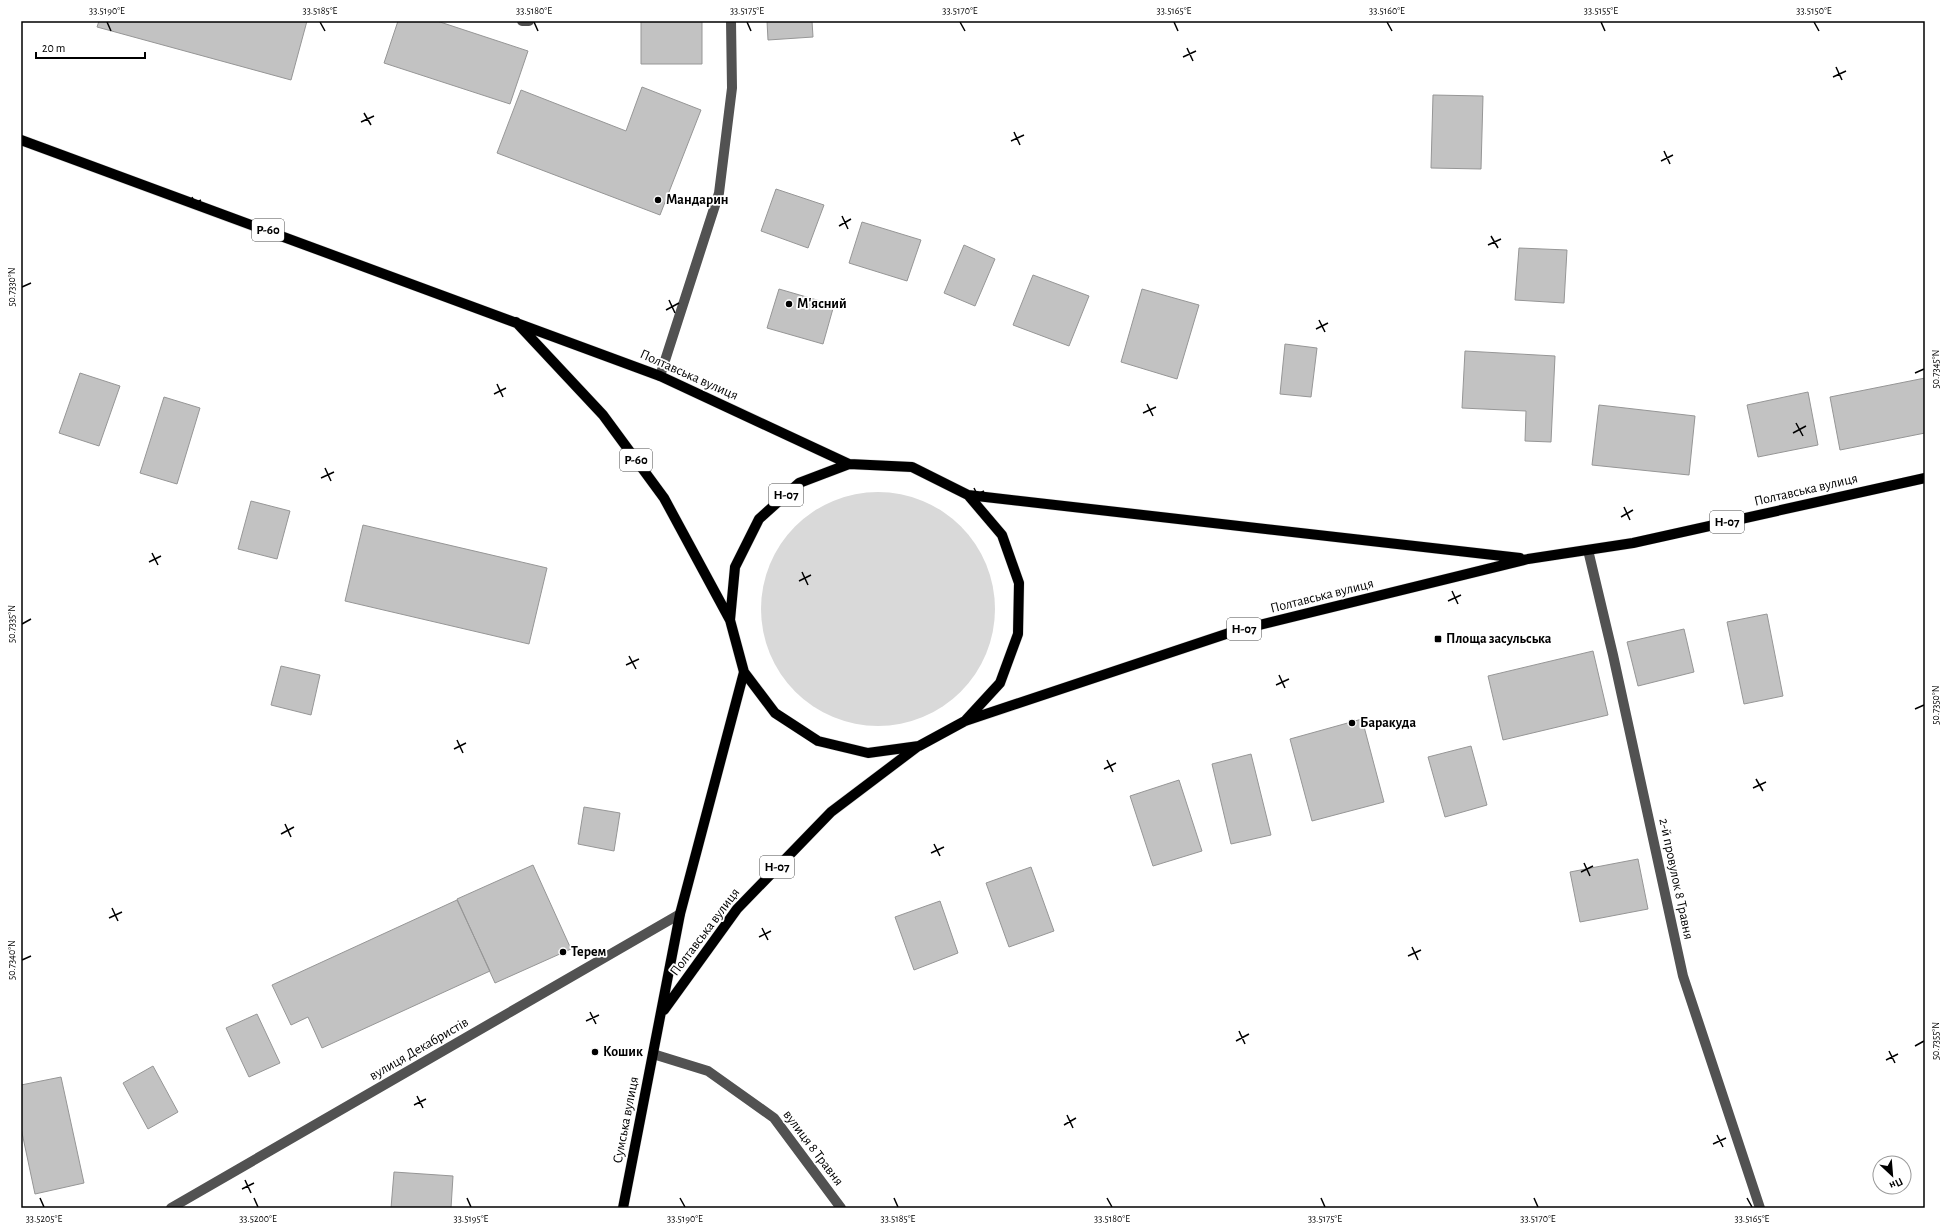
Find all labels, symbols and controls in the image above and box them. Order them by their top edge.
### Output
text: 33.5190°E [89,6,125,16]
text: 33.5185°E [303,6,338,16]
text: 33.5180°E [516,6,552,16]
text: 33.5175°E [730,6,764,16]
text: 33.5170°E [942,6,978,16]
text: 33.5165°E [1157,6,1192,16]
text: 33.5160°E [1369,6,1405,16]
text: 33.5155°E [1584,6,1618,16]
text: 33.5150°E [1796,6,1832,16]
scale bar [36,34,145,60]
text: 20 m [42,42,65,54]
place label: Мандарин [666,193,728,207]
marker: Мандарин [653,195,663,205]
road number: Р-60 [252,219,284,241]
text: 50.7330°N [7,267,17,307]
place label: М'ясний [797,297,847,311]
marker: М'ясний [784,299,794,309]
street label: Полтавська вулиця [638,347,740,403]
text: 50.7345°N [1931,350,1941,388]
road number: Р-60 [620,449,652,471]
street label: Полтавська вулиця [1753,471,1859,509]
road number: Н-07 [769,484,803,506]
road number: Н-07 [1710,511,1744,533]
street label: Полтавська вулиця [1269,576,1375,616]
text: 50.7335°N [7,605,17,643]
road number: Н-07 [1227,618,1261,640]
place label: Площа засульська [1446,632,1552,646]
marker: Площа засульська [1433,634,1443,644]
text: 50.7350°N [1931,685,1941,725]
place label: Баракуда [1360,716,1416,730]
marker: Баракуда [1347,718,1357,728]
street label: 2-й провулок 8 Травня [1656,817,1696,941]
road number: Н-07 [760,856,794,878]
street label: Полтавська вулиця [668,885,742,979]
text: 50.7340°N [7,940,17,980]
place label: Терем [571,945,607,959]
marker: Терем [558,947,568,957]
street label: вулиця Декабристів [367,1015,471,1083]
text: 50.7355°N [1931,1022,1941,1060]
place label: Кошик [603,1045,643,1059]
marker: Кошик [590,1047,600,1057]
street label: Сумська вулиця [611,1075,641,1165]
street label: вулиця 8 Травня [780,1108,846,1188]
north arrow [1872,1155,1912,1195]
text: Пн [1888,1176,1905,1191]
text: 33.5205°E [26,1214,62,1224]
text: 33.5200°E [239,1214,277,1224]
text: 33.5195°E [454,1214,489,1224]
text: 33.5190°E [667,1214,703,1224]
text: 33.5185°E [881,1214,916,1224]
text: 33.5180°E [1094,1214,1130,1224]
text: 33.5175°E [1308,1214,1342,1224]
text: 33.5170°E [1520,1214,1556,1224]
text: 33.5165°E [1735,1214,1770,1224]

